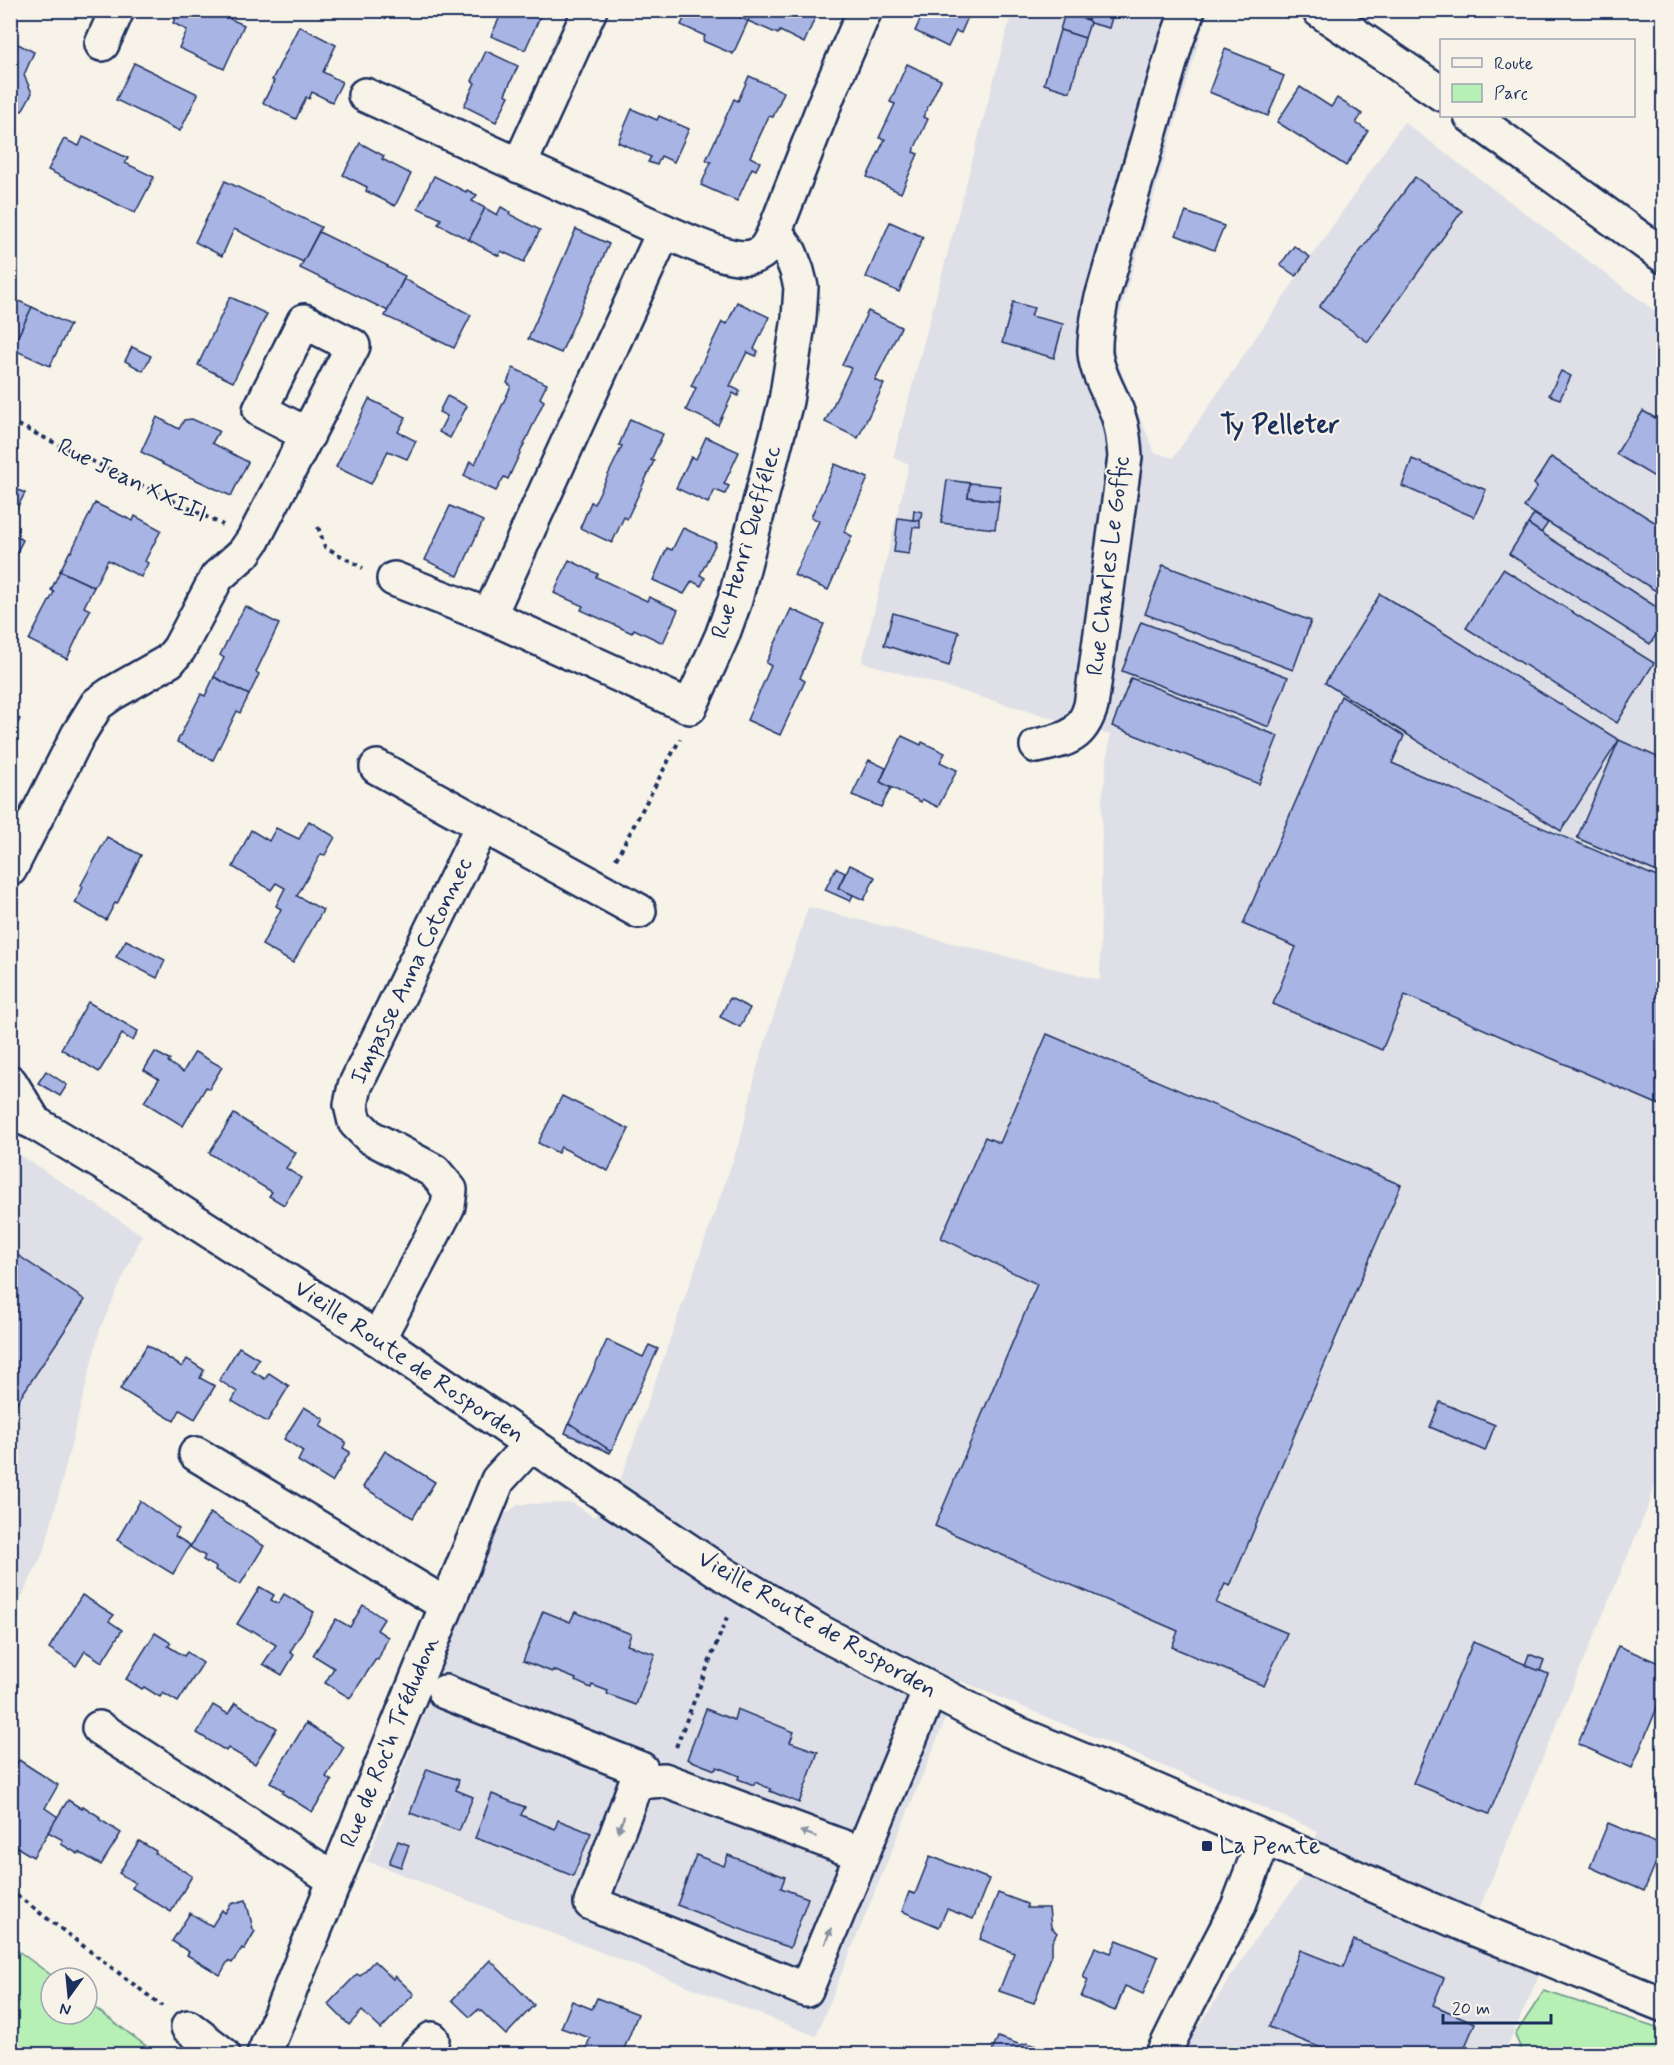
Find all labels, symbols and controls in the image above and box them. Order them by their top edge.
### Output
legend [1440,39,1635,117]
text: Route [1494,52,1533,76]
text: Parc [1494,82,1528,106]
district label: Ty Pelleter [1220,409,1340,443]
street label: Rue Jean XXIII [52,431,212,531]
street label: Rue Henri Queffélec [704,441,790,643]
street label: Rue Charles Le Goffic [1080,454,1138,678]
street label: Impasse Anna Cotonnec [344,852,481,1089]
street label: Vieille Route de Rosporden [288,1273,530,1451]
street label: Vieille Route de Rosporden [692,1544,942,1706]
street label: Rue de Roc'h Trédudon [333,1632,447,1852]
one-way arrow [616,1815,625,1833]
one-way arrow [798,1829,816,1839]
place label: La Pente [1219,1831,1320,1862]
marker: La Pente [1200,1839,1214,1853]
one-way arrow [824,1927,833,1945]
north arrow [39,1966,99,2026]
scale bar [1443,1987,1551,2025]
text: 20 m [1452,1997,1490,2021]
text: N [58,1998,73,2021]

